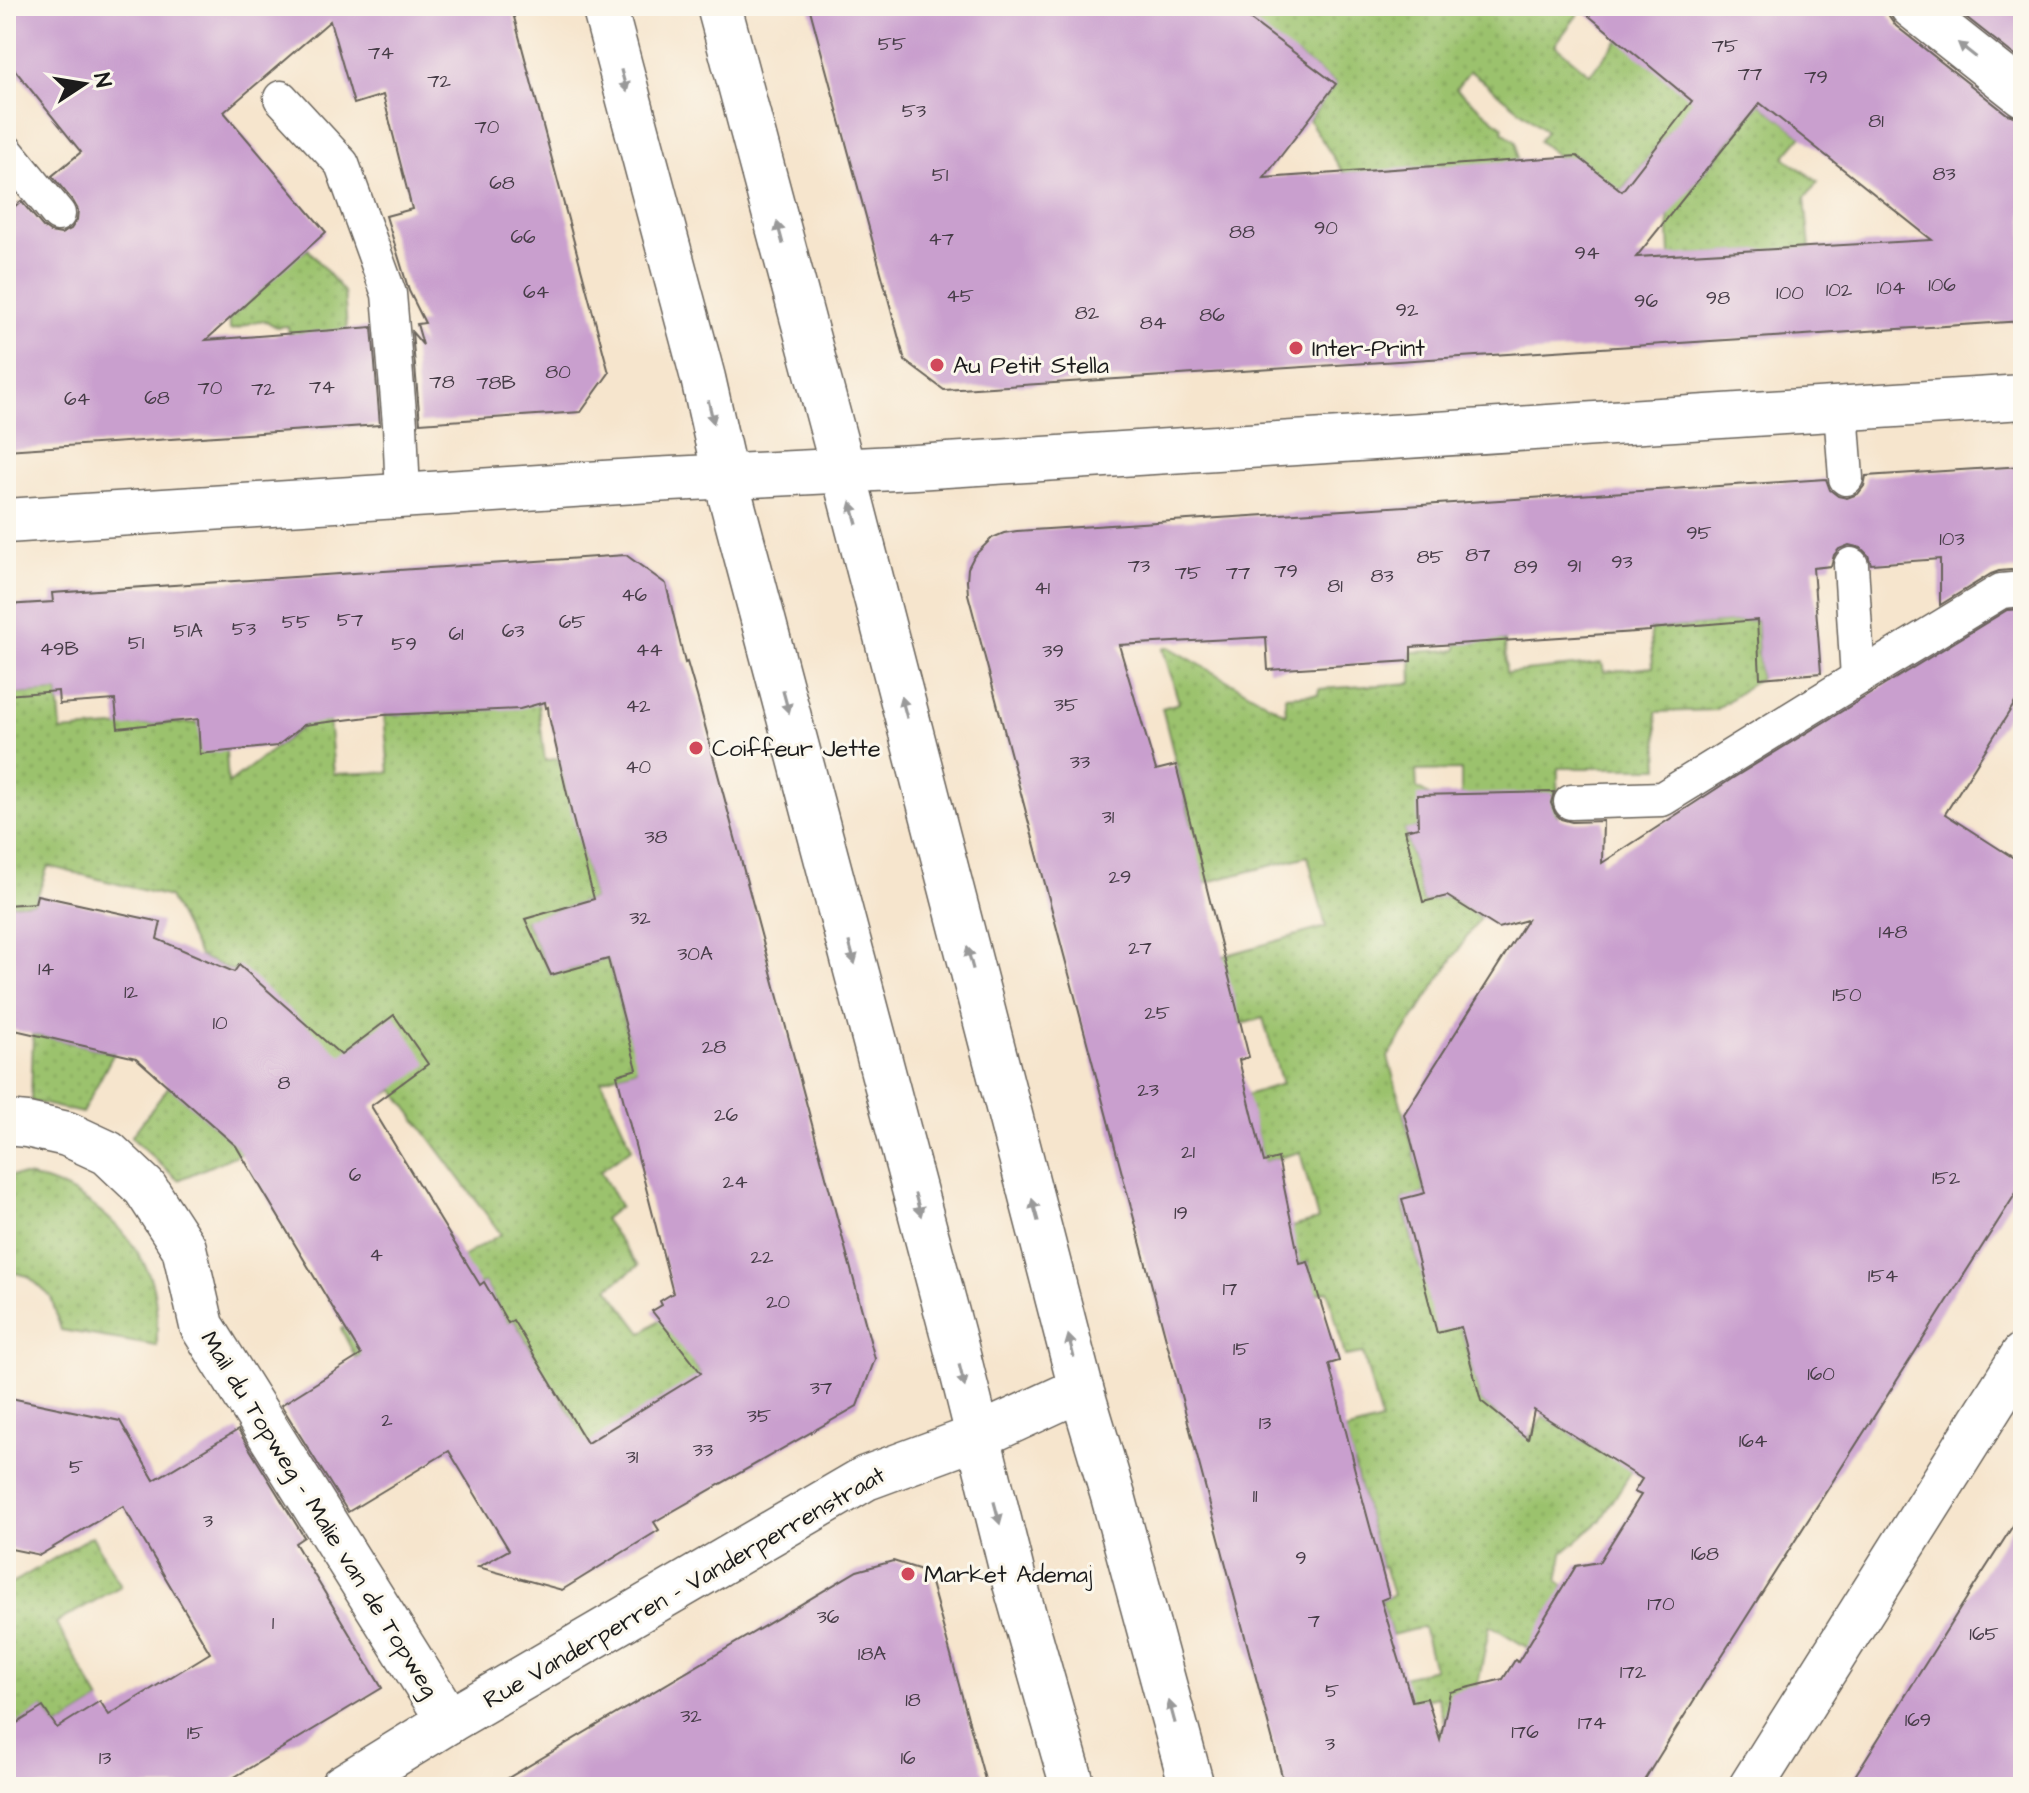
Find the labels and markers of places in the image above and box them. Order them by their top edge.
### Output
place label: Inter-Print [1312,332,1425,366]
marker: Inter-Print [1287,339,1305,357]
place label: Au Petit Stella [953,349,1109,383]
marker: Au Petit Stella [928,356,946,374]
place label: Coiffeur Jette [712,732,881,766]
marker: Coiffeur Jette [687,739,705,757]
place label: Market Ademaj [924,1558,1093,1592]
marker: Market Ademaj [899,1565,917,1583]

